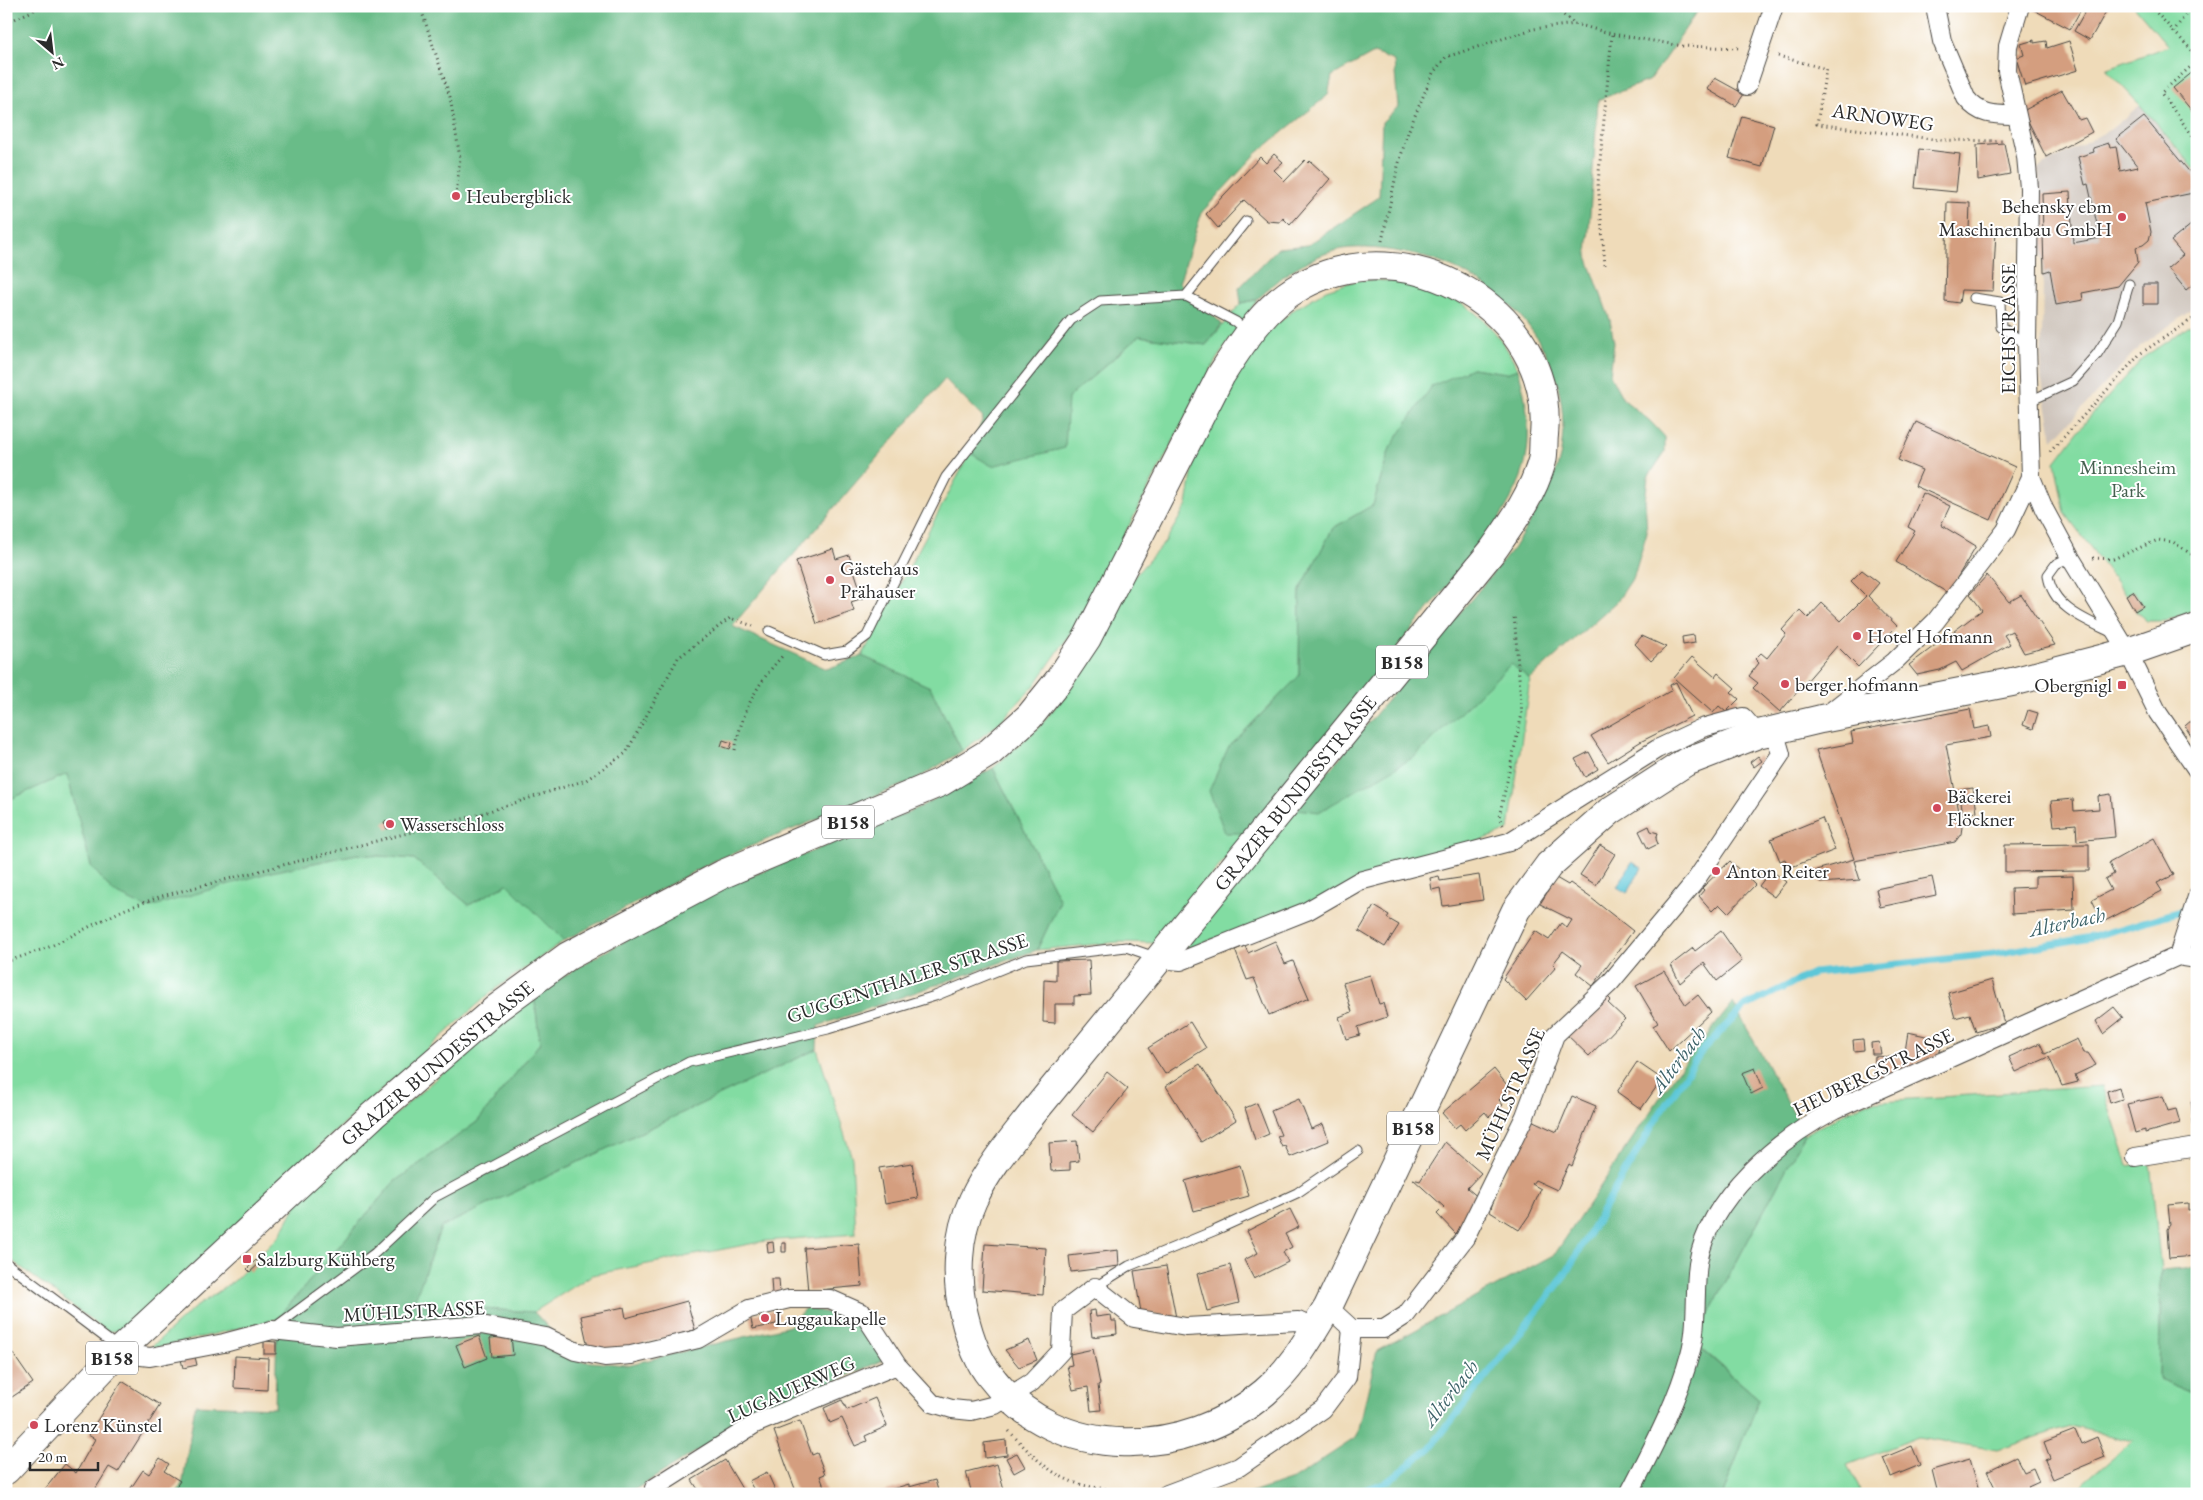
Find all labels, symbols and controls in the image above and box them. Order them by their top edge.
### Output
north arrow [28,28,78,78]
text: N [48,53,67,74]
street label: ARNOWEG [1829,97,1936,137]
place label: Heubergblick [466,183,572,209]
marker: Heubergblick [450,190,462,202]
place label: Behensky ebm Maschinenbau GmbH [1939,193,2112,242]
marker: Behensky ebm Maschinenbau GmbH [2116,211,2128,223]
street label: EICHSTRASSE [1995,264,2021,394]
park label: Minnesheim Park [2080,454,2177,503]
place label: Gästehaus Prähauser [840,555,918,604]
marker: Gästehaus Prähauser [824,574,836,586]
place label: Hotel Hofmann [1867,623,1994,649]
marker: Hotel Hofmann [1851,630,1863,642]
road number: B158 [1376,646,1428,679]
place label: berger.hofmann [1795,671,1919,697]
place label: Obergnigl [2034,672,2112,698]
marker: berger.hofmann [1779,678,1791,690]
marker: Obergnigl [2116,679,2128,691]
street label: GRAZER BUNDESSTRASSE [1208,690,1382,896]
place label: Bäckerei Flöckner [1947,783,2015,832]
marker: Bäckerei Flöckner [1931,802,1943,814]
road number: B158 [822,806,874,839]
place label: Wasserschloss [400,811,504,837]
marker: Wasserschloss [384,818,396,830]
place label: Anton Reiter [1725,858,1829,884]
marker: Anton Reiter [1710,865,1722,877]
water label: Alterbach [2024,900,2107,943]
street label: GUGGENTHALER STRASSE [783,927,1031,1029]
street label: GRAZER BUNDESSTRASSE [335,974,539,1152]
water label: Alterbach [1642,1021,1712,1100]
street label: HEUBERGSTRASSE [1788,1022,1958,1122]
street label: MÜHLSTRASSE [1469,1024,1551,1164]
road number: B158 [1387,1112,1439,1144]
place label: Salzburg Kühberg [257,1246,395,1272]
marker: Salzburg Kühberg [241,1253,253,1265]
street label: MÜHLSTRASSE [342,1294,486,1328]
place label: Luggaukapelle [775,1305,886,1331]
marker: Luggaukapelle [759,1312,771,1324]
road number: B158 [86,1342,138,1375]
street label: LUGAUERWEG [723,1349,859,1429]
water label: Alterbach [1414,1354,1484,1433]
place label: Lorenz Künstel [44,1412,162,1438]
marker: Lorenz Künstel [28,1419,40,1431]
scale bar [30,1440,98,1472]
text: 20 m [38,1447,67,1466]

